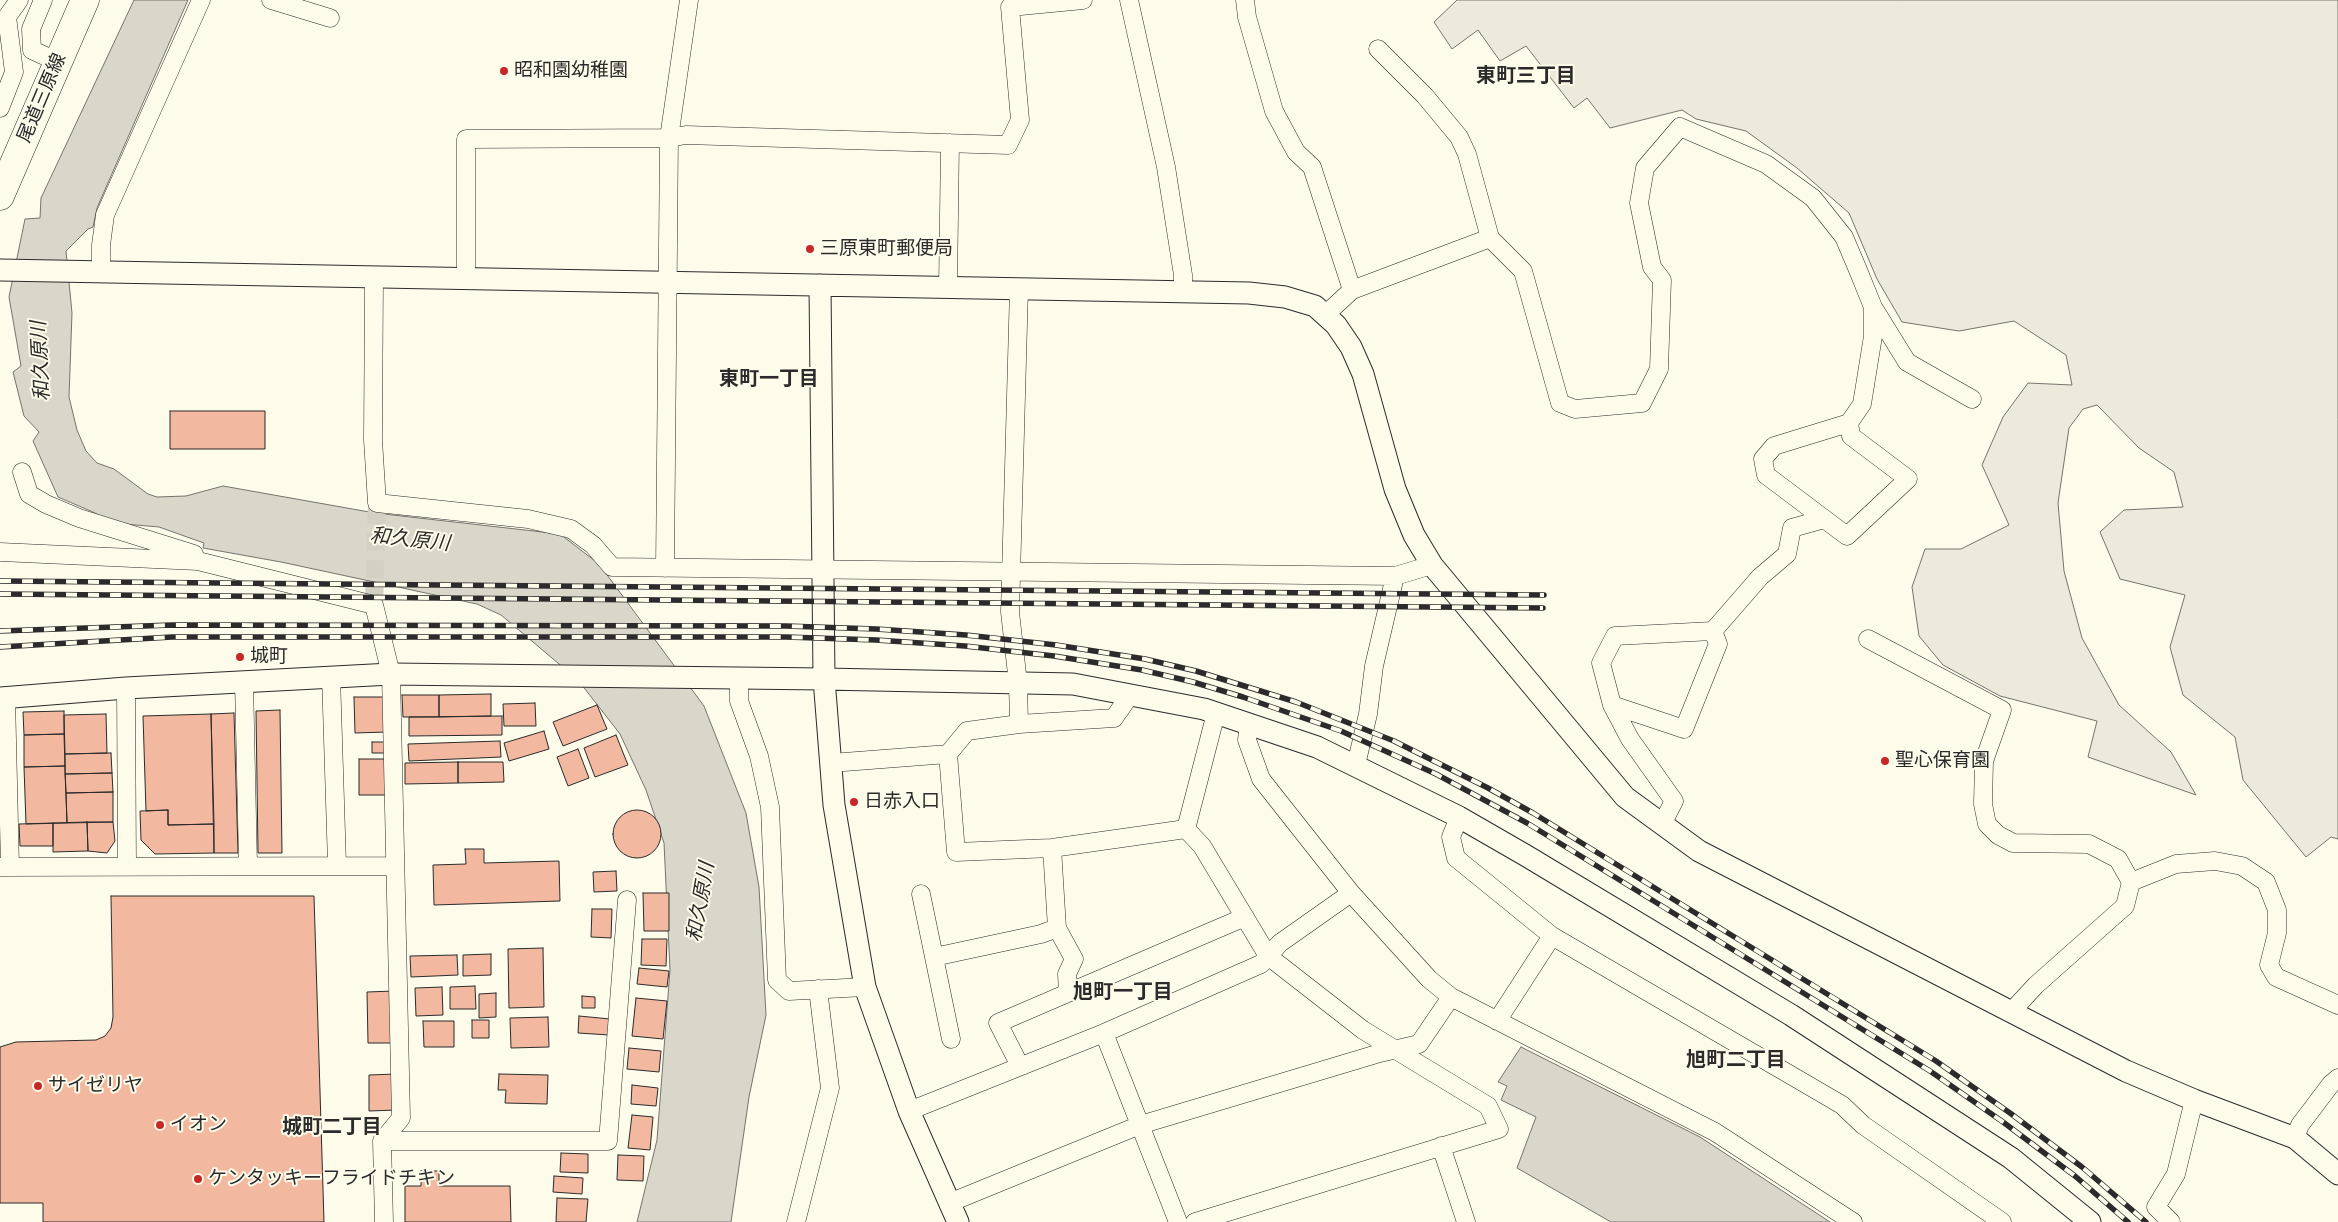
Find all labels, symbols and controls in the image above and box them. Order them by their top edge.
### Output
street label: 尾道三原線 [13,50,71,146]
place label: 昭和園幼稚園 [514,60,628,82]
district label: 東町三丁目 [1476,64,1576,88]
marker: 昭和園幼稚園 [498,65,510,77]
place label: 三原東町郵便局 [820,238,953,260]
marker: 三原東町郵便局 [804,243,816,255]
water label: 和久原川 [27,320,55,402]
district label: 東町一丁目 [719,367,819,391]
water label: 和久原川 [369,524,451,556]
place label: 城町 [250,646,288,668]
marker: 城町 [234,651,246,663]
place label: 聖心保育園 [1895,750,1990,772]
marker: 聖心保育園 [1879,755,1891,767]
place label: 日赤入口 [864,791,940,813]
marker: 日赤入口 [848,796,860,808]
water label: 和久原川 [682,861,720,943]
district label: 旭町一丁目 [1073,980,1173,1004]
district label: 旭町二丁目 [1686,1048,1786,1072]
place label: サイゼリヤ [48,1075,143,1097]
marker: サイゼリヤ [32,1080,44,1092]
place label: イオン [170,1114,227,1136]
district label: 城町二丁目 [282,1115,382,1139]
marker: イオン [154,1119,166,1131]
place label: ケンタッキーフライドチキン [208,1168,455,1190]
marker: ケンタッキーフライドチキン [192,1173,204,1185]

